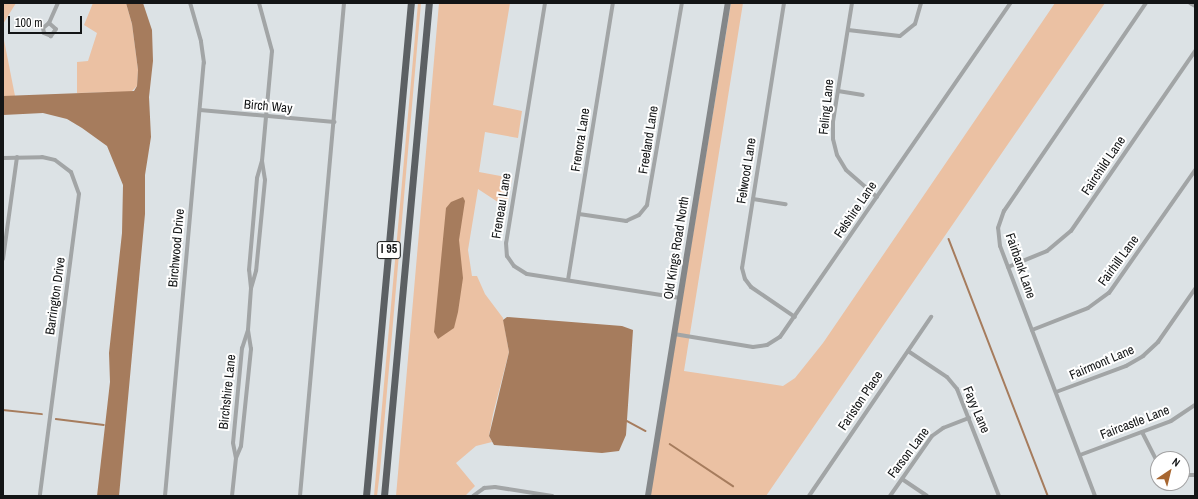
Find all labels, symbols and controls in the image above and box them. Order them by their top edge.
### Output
scale bar [10,8,84,34]
text: 100 m [15,15,42,31]
street label: Feling Lane [816,78,838,136]
street label: Birch Way [243,97,293,117]
street label: Freeland Lane [636,105,662,175]
street label: Frenora Lane [568,107,594,173]
street label: Fairchild Lane [1079,134,1129,198]
street label: Felwood Lane [734,137,760,205]
street label: Freneau Lane [489,172,515,240]
street label: Felshire Lane [831,179,881,241]
street label: Old Kings Road North [661,195,693,301]
street label: Birchwood Drive [166,208,188,288]
street label: Fairbank Lane [1002,231,1038,301]
street label: Fairhill Lane [1095,233,1143,289]
road number: I 95 [376,240,402,260]
street label: Barrington Drive [43,256,69,336]
street label: Fairmont Lane [1067,342,1137,384]
street label: Birchshire Lane [216,354,240,430]
street label: Fariston Place [835,368,887,434]
street label: Fayy Lane [959,384,993,436]
street label: Faircastle Lane [1098,403,1172,443]
street label: Farson Lane [885,425,933,481]
north arrow [1150,451,1190,491]
text: N [1170,454,1183,470]

